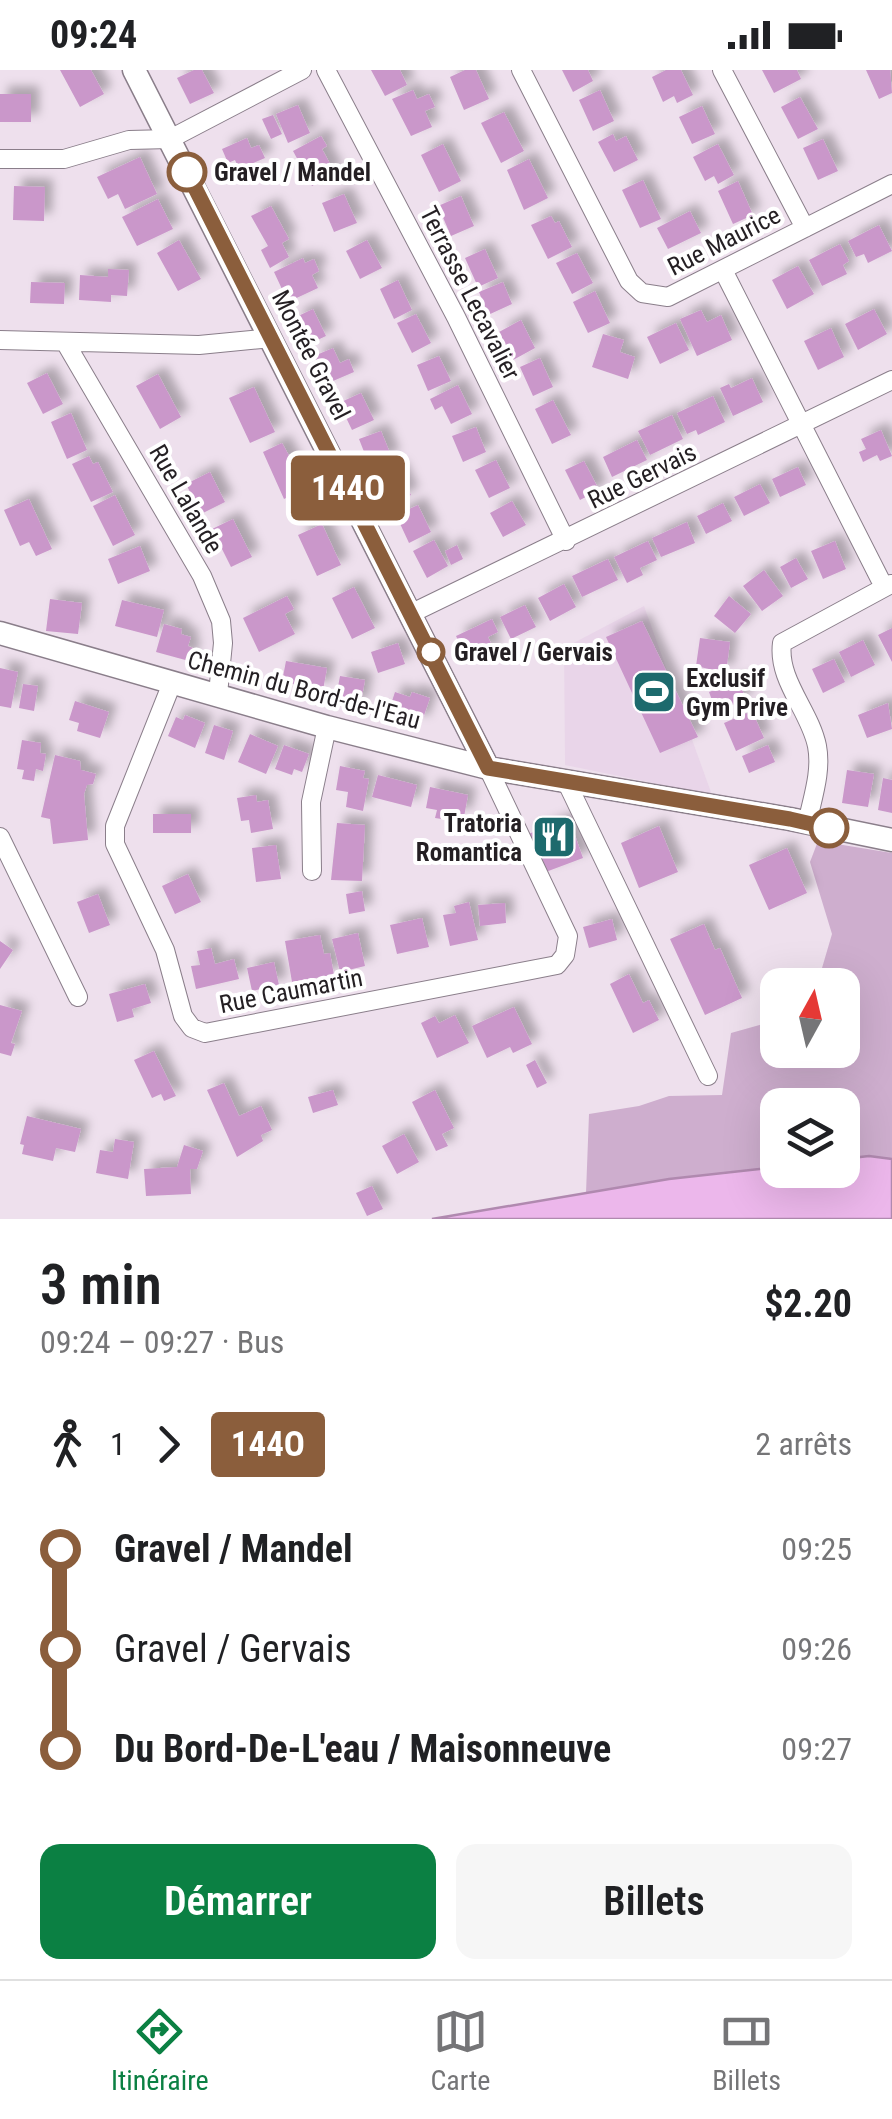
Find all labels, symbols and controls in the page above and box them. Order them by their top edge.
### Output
text: 09:24 [50,13,137,57]
marker: Gravel / Mandel [168,153,206,191]
place label: Gravel / Mandel [214,158,371,187]
street label: Rue Maurice [663,200,785,282]
street label: Terrasse Lecavalier [414,201,526,385]
street label: Montée Gravel [266,285,356,425]
street label: Rue Gervais [583,437,701,515]
street label: Rue Lalande [143,440,229,558]
line badge: 144O [278,456,418,520]
text: 144O [311,468,385,509]
place label: Gravel / Gervais [454,638,613,667]
marker: Gravel / Gervais [418,639,444,665]
street label: Chemin du Bord-de-l'Eau [184,645,424,735]
place label: Exclusif Gym Prive [686,664,788,722]
sports icon: Exclusif Gym Prive [631,669,677,715]
place label: Tratoria Romantica [416,809,522,867]
unlabelled marker [810,809,848,847]
restaurant icon: Tratoria Romantica [531,814,577,860]
street label: Rue Caumartin [217,963,365,1019]
north arrow [760,968,860,1068]
map controls [760,968,860,1188]
button: layers [760,1088,860,1188]
text: 3 min [40,1253,162,1317]
text: $2.20 [764,1282,852,1326]
text: 09:24 – 09:27 · Bus [40,1323,284,1361]
icon: walk [40,1417,95,1472]
icon: forward [141,1417,196,1472]
text: 144O [231,1424,305,1465]
text: 1 [110,1425,126,1463]
text: 2 arrêts [755,1425,852,1463]
text: Gravel / Mandel [114,1527,353,1571]
text: 09:25 [781,1530,852,1568]
text: Gravel / Gervais [114,1627,352,1671]
text: 09:26 [781,1630,852,1668]
text: Du Bord-De-L'eau / Maisonneuve [114,1727,611,1771]
text: 09:27 [781,1730,852,1768]
button: Démarrer [40,1844,436,1959]
button: Billets [456,1844,852,1959]
tab: Itinéraire [111,2004,209,2097]
tab: Carte [430,2004,490,2097]
tab: Billets [712,2004,781,2097]

